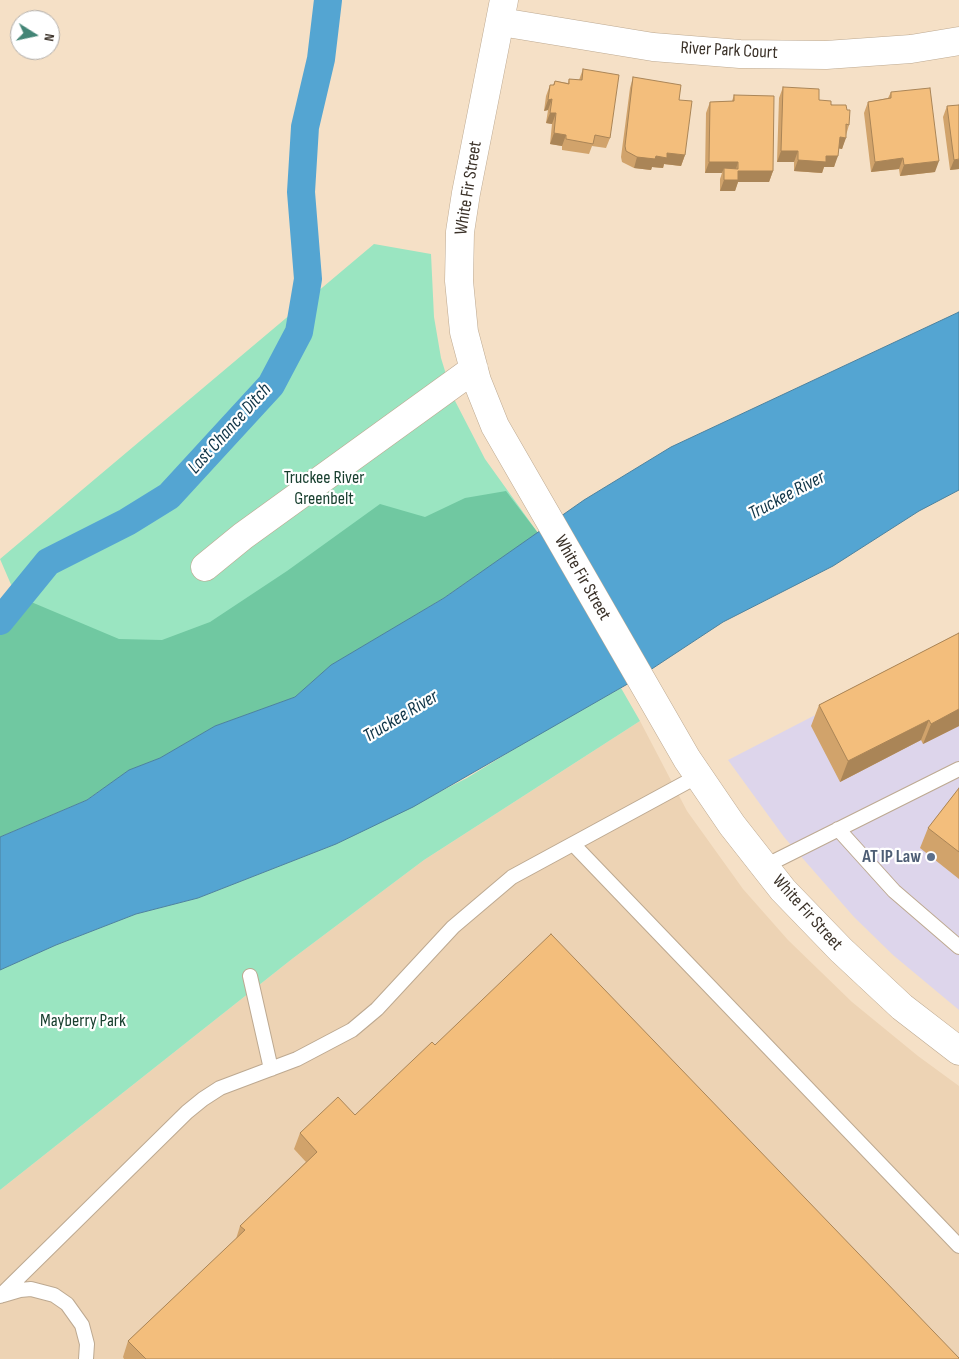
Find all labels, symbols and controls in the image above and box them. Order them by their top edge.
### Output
north arrow [10,10,60,60]
text: N [40,32,58,43]
street label: River Park Court [680,38,778,64]
street label: White Fir Street [451,140,487,236]
water label: Last Chance Ditch [183,379,277,479]
water label: Truckee River [745,466,829,526]
park label: Truckee River Greenbelt [284,467,364,509]
street label: White Fir Street [549,532,615,624]
water label: Truckee River [360,686,442,748]
place label: AT IP Law [862,846,921,868]
marker: AT IP Law [925,851,937,863]
street label: White Fir Street [767,871,847,955]
park label: Mayberry Park [40,1010,126,1032]

